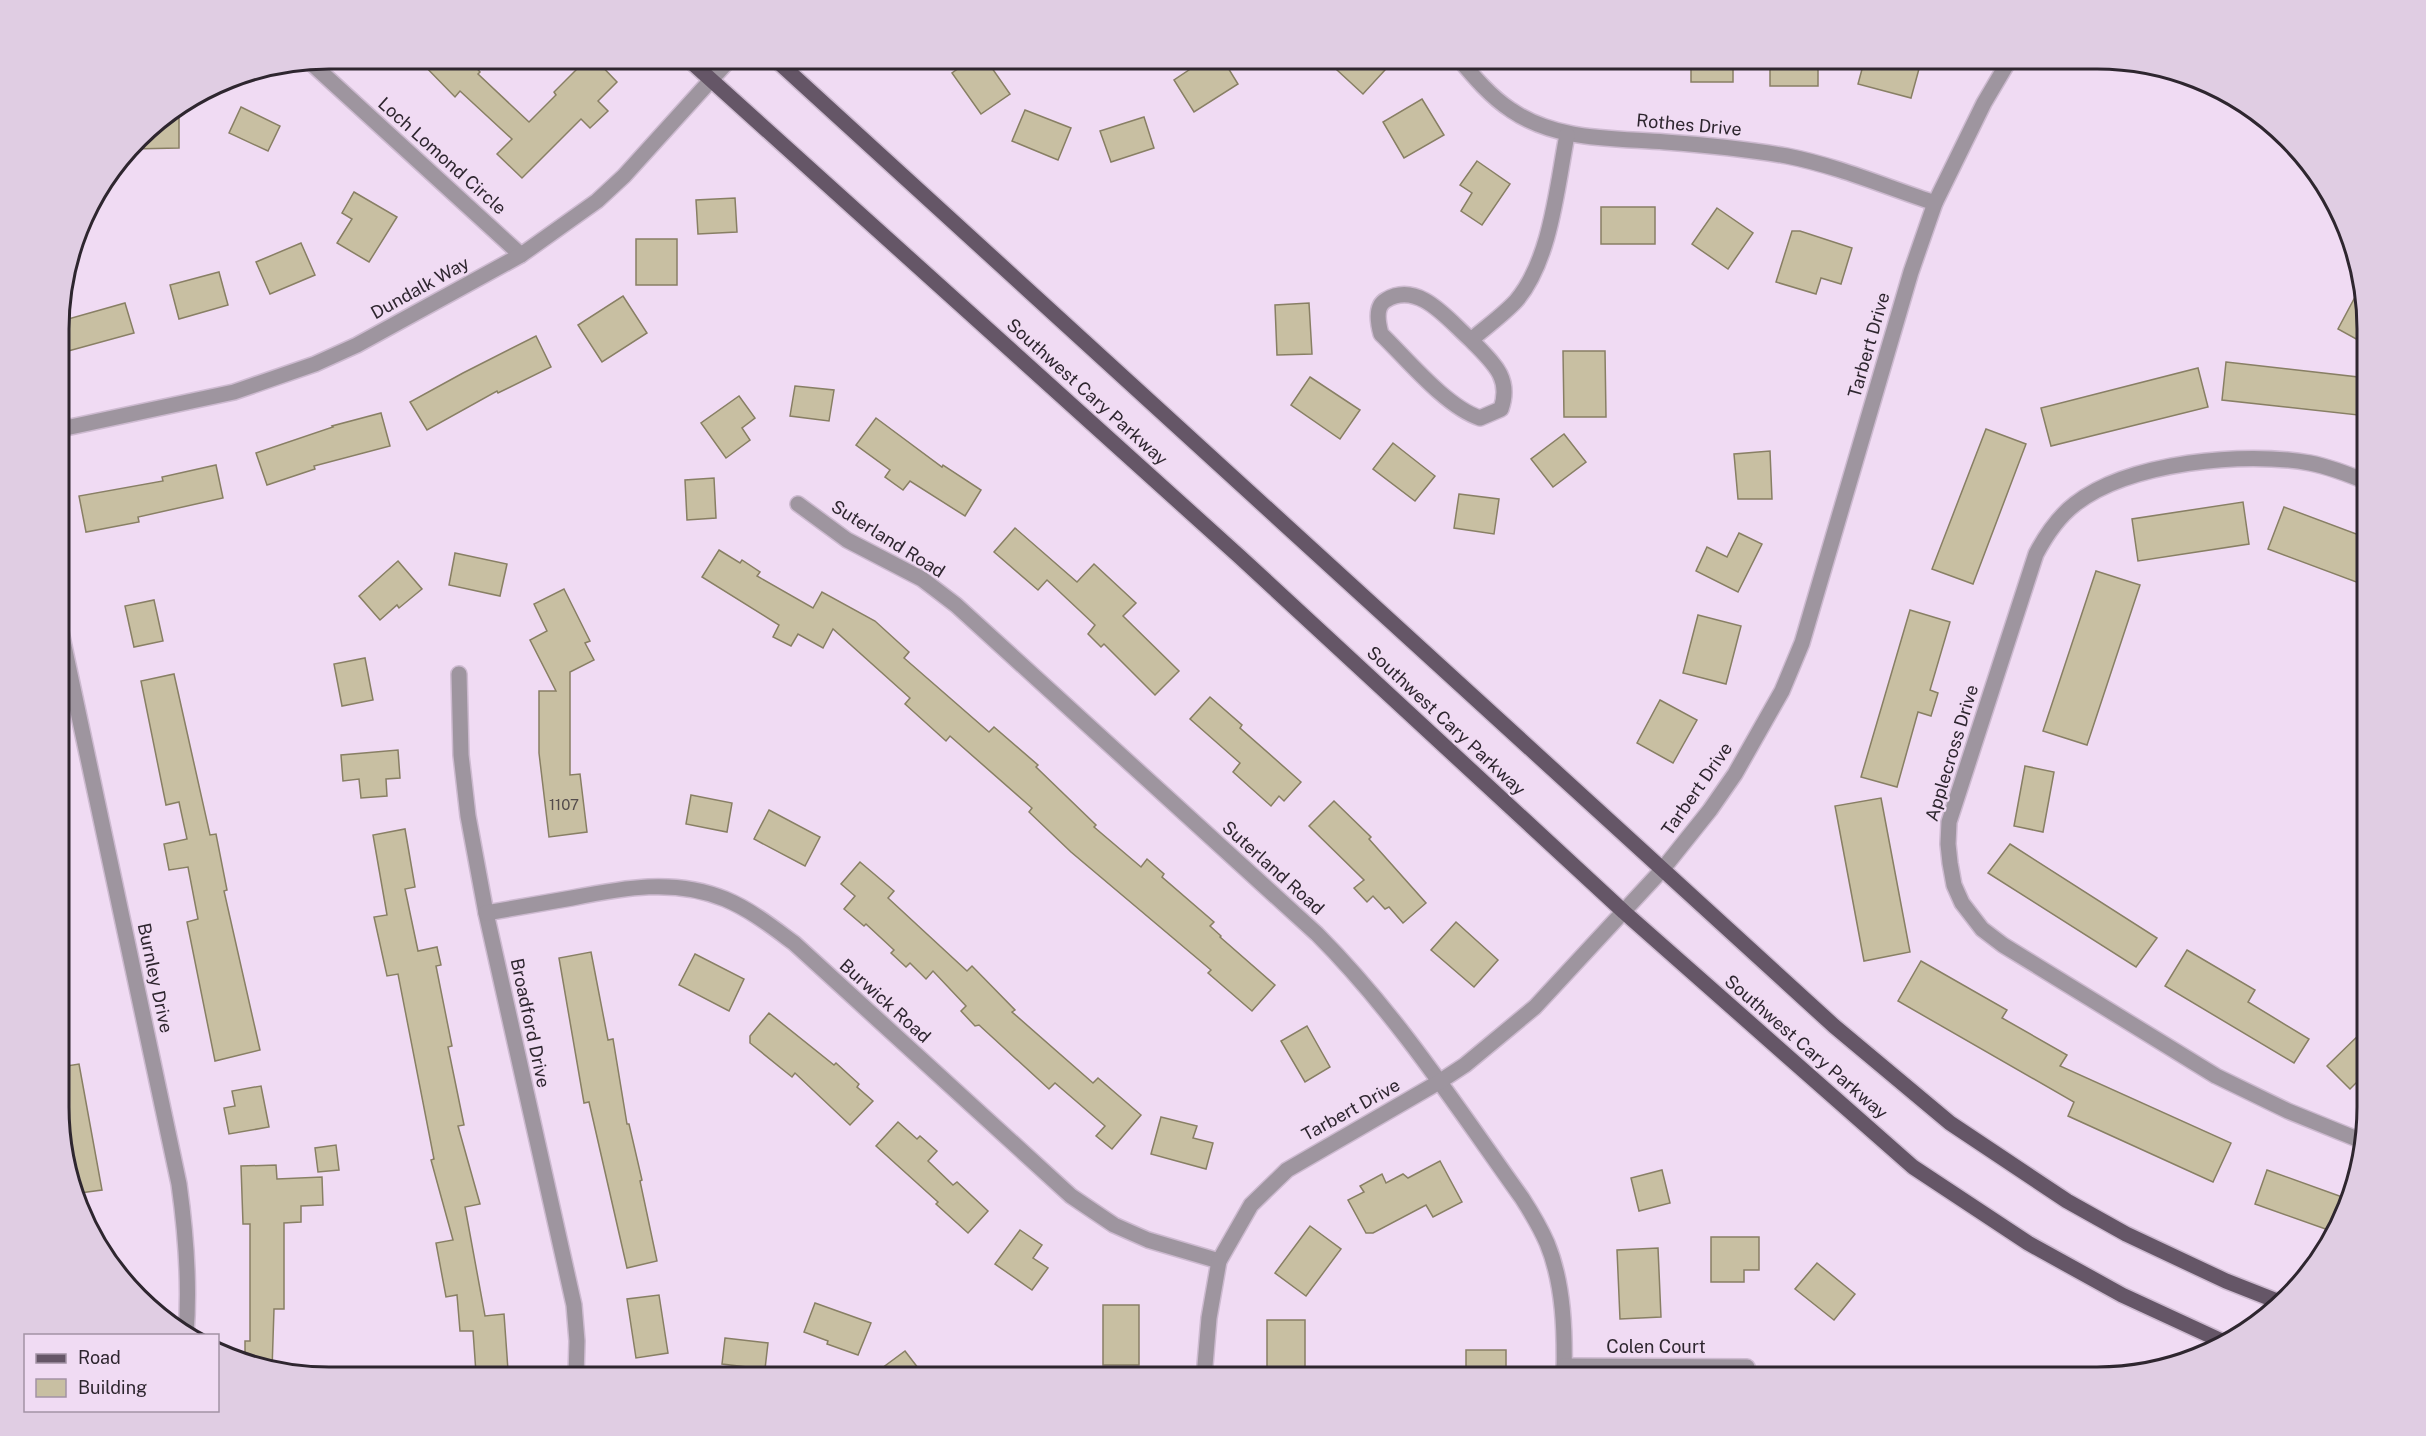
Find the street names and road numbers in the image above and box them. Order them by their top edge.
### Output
street label: Loch Lomond Circle [374,93,511,219]
street label: Rothes Drive [1636,109,1743,140]
street label: Dundalk Way [367,252,473,323]
street label: Tarbert Drive [1843,290,1894,400]
street label: Southwest Cary Parkway [1003,314,1172,470]
street label: Suterland Road [828,495,949,582]
street label: Southwest Cary Parkway [1363,642,1530,800]
street label: Applecross Drive [1921,682,1982,824]
street label: Tarbert Drive [1657,738,1736,839]
street label: Suterland Road [1218,816,1329,919]
street label: Burnley Drive [134,921,177,1035]
street label: Burwick Road [836,954,935,1047]
street label: Broadford Drive [506,956,554,1090]
street label: Southwest Cary Parkway [1721,970,1892,1123]
street label: Tarbert Drive [1298,1074,1403,1145]
street label: Colen Court [1606,1336,1706,1357]

